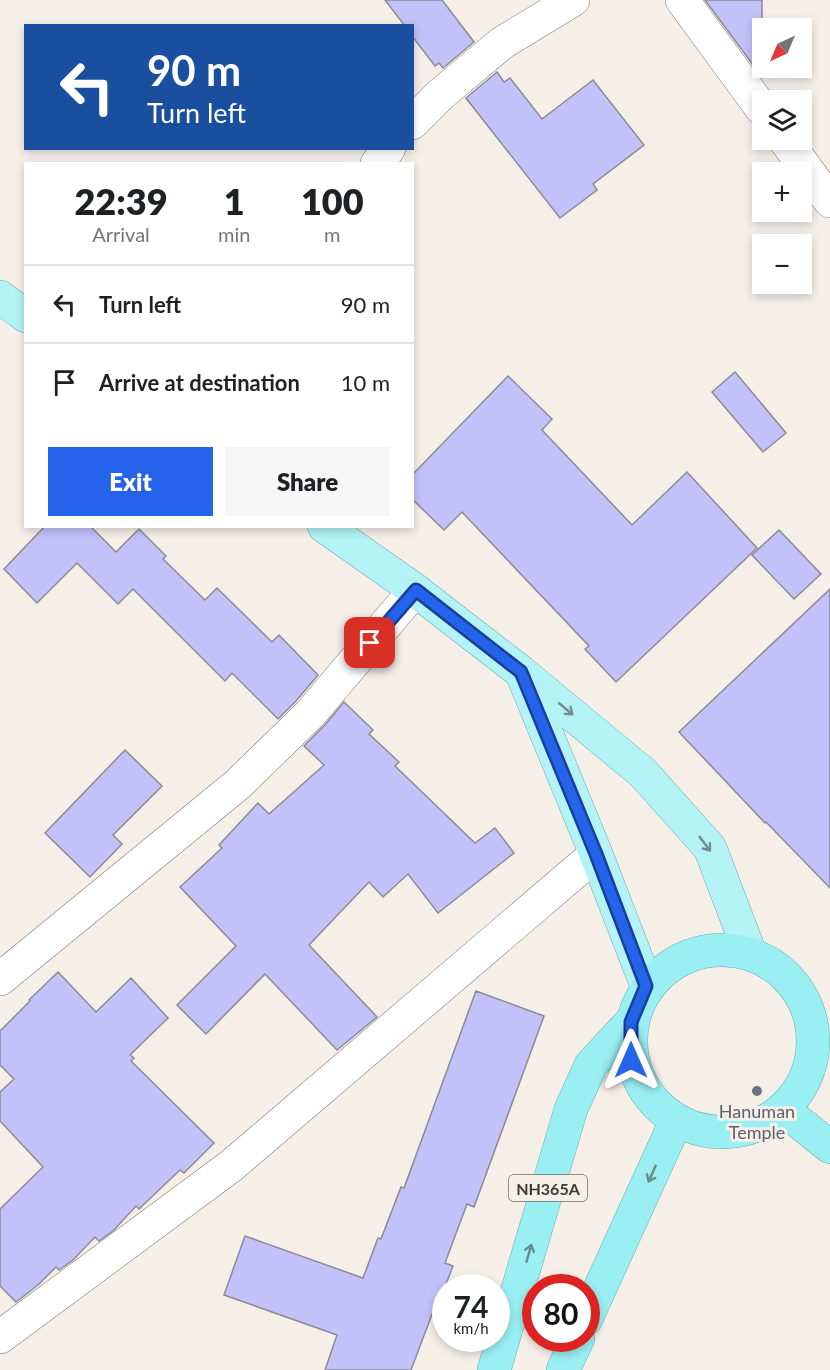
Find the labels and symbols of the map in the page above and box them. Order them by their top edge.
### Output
north arrow [752,18,812,78]
pin [344,617,395,668]
one-way arrow [558,702,573,716]
one-way arrow [699,836,711,852]
position arrow [599,1028,663,1092]
marker: Hanuman Temple [750,1084,764,1098]
place label: Hanuman Temple [719,1100,795,1143]
one-way arrow [646,1165,657,1183]
road number: NH365A [509,1175,587,1201]
one-way arrow [524,1244,535,1263]
speed limit sign: 80 [522,1274,600,1352]

